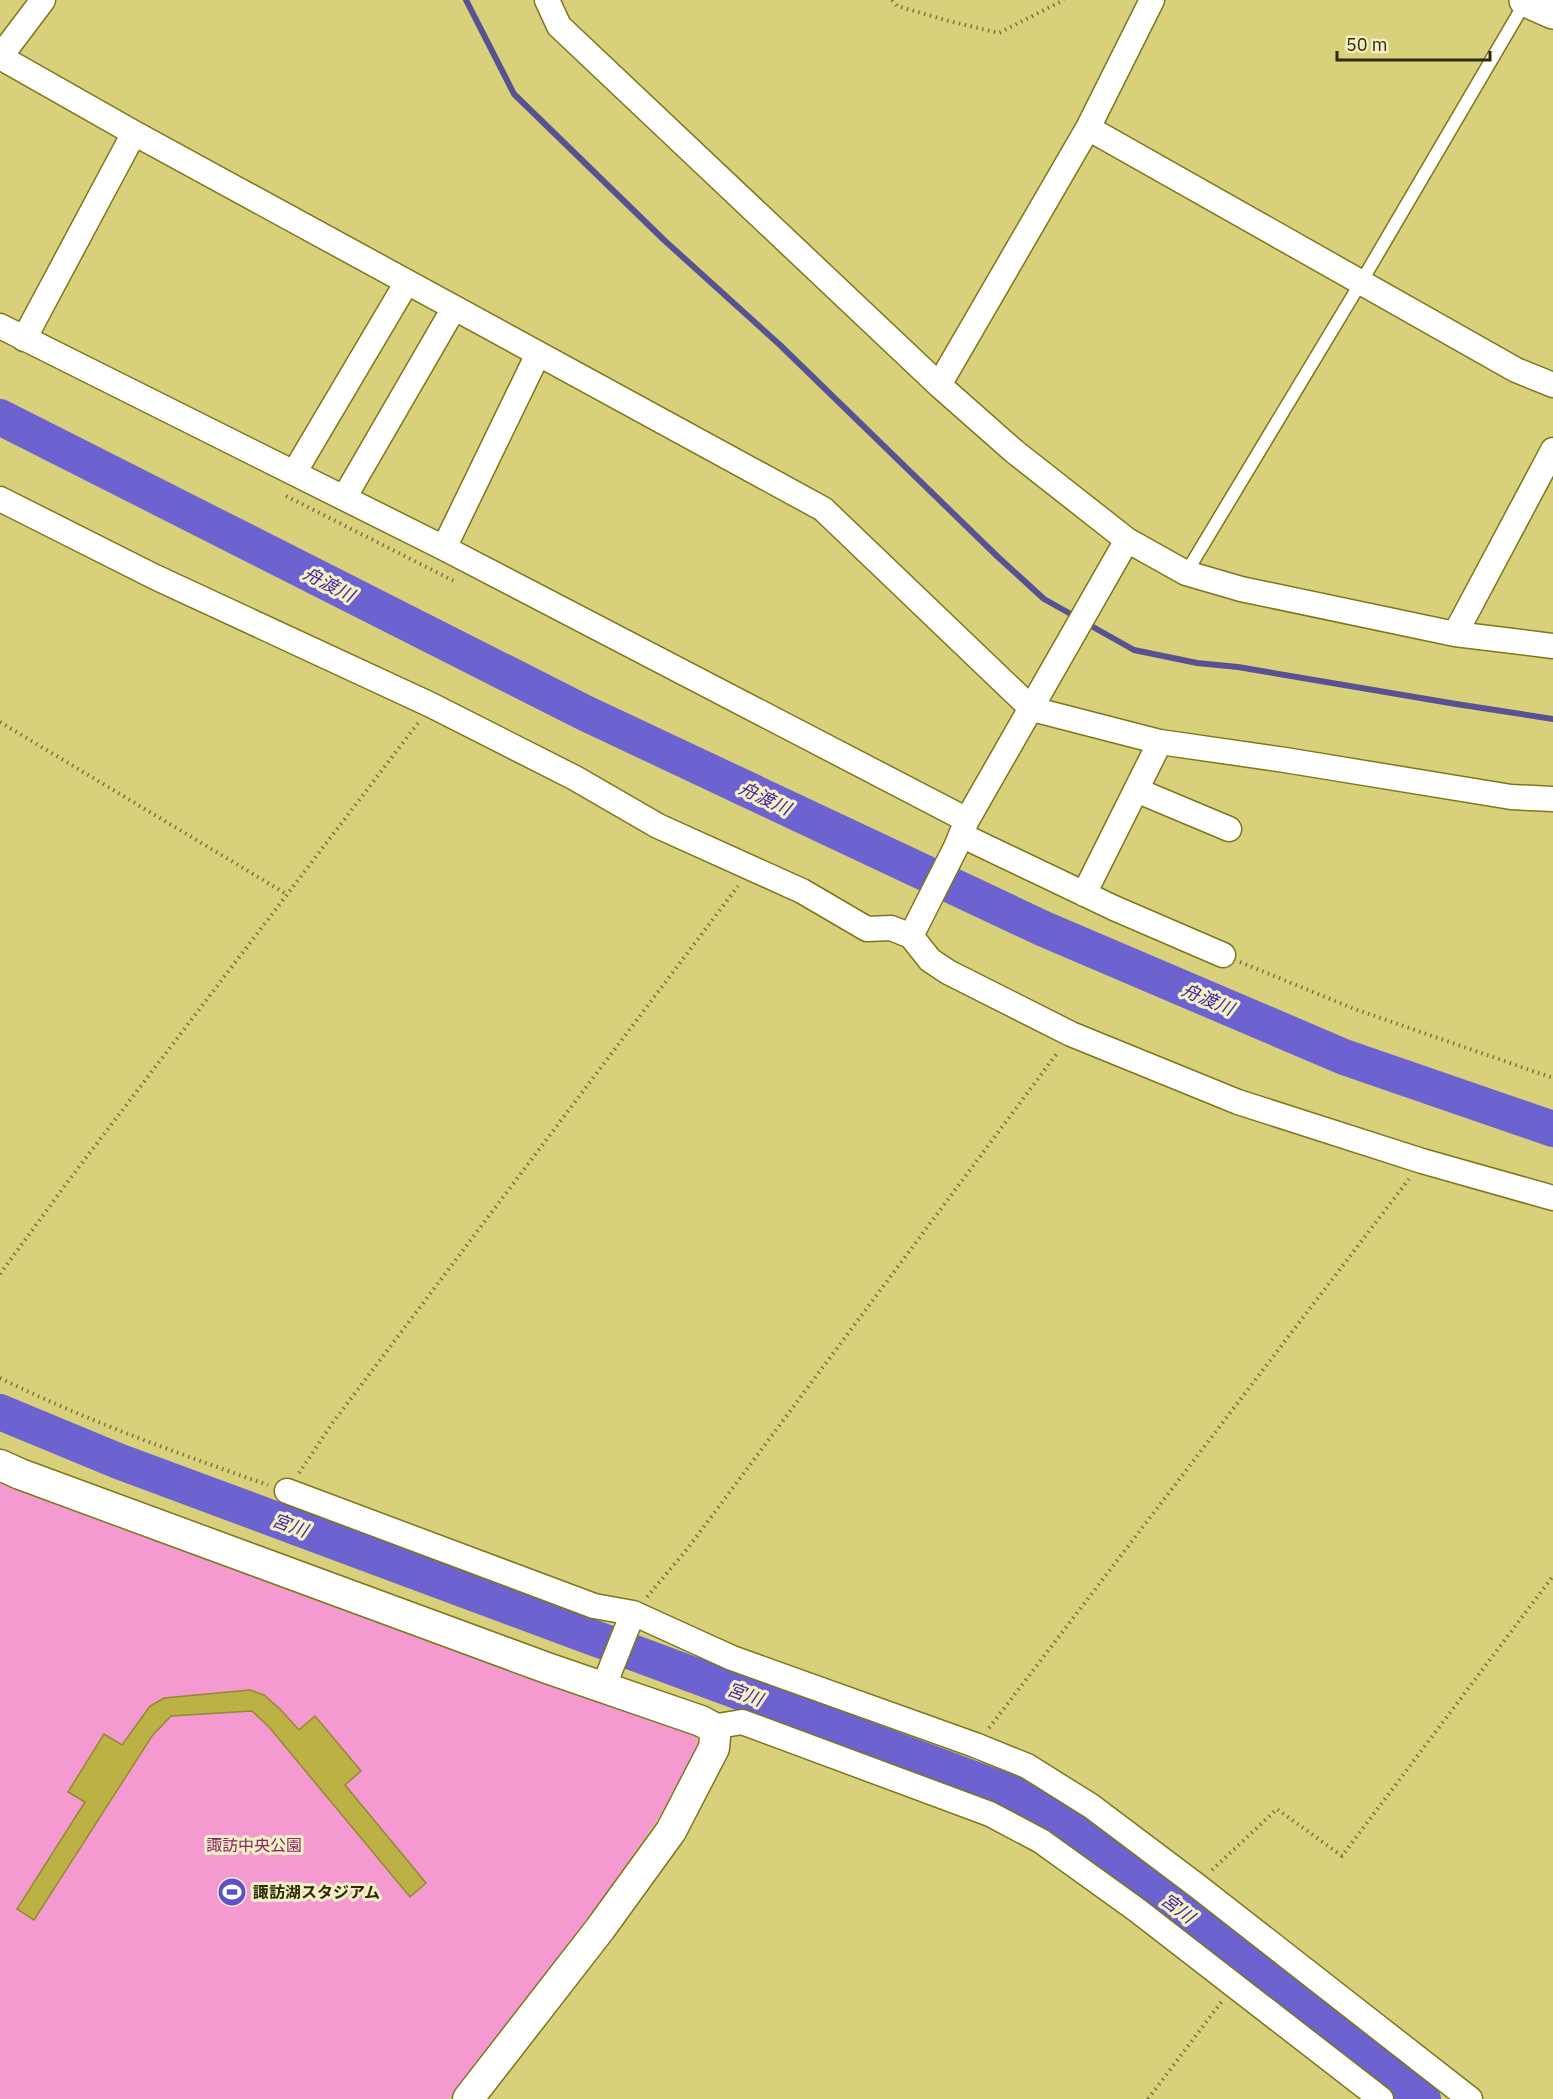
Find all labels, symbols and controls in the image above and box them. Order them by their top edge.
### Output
scale bar [1337,24,1490,62]
text: 50 m [1346,33,1388,56]
water label: 舟渡川 [300,561,360,607]
water label: 舟渡川 [736,776,796,821]
water label: 舟渡川 [1179,978,1239,1021]
water label: 宮川 [269,1508,313,1543]
water label: 宮川 [724,1677,768,1712]
park label: 諏訪中央公園 [206,1835,302,1855]
sports icon: 諏訪湖スタジアム [216,1876,248,1908]
place label: 諏訪湖スタジアム [253,1882,380,1902]
water label: 宮川 [1157,1888,1201,1929]

